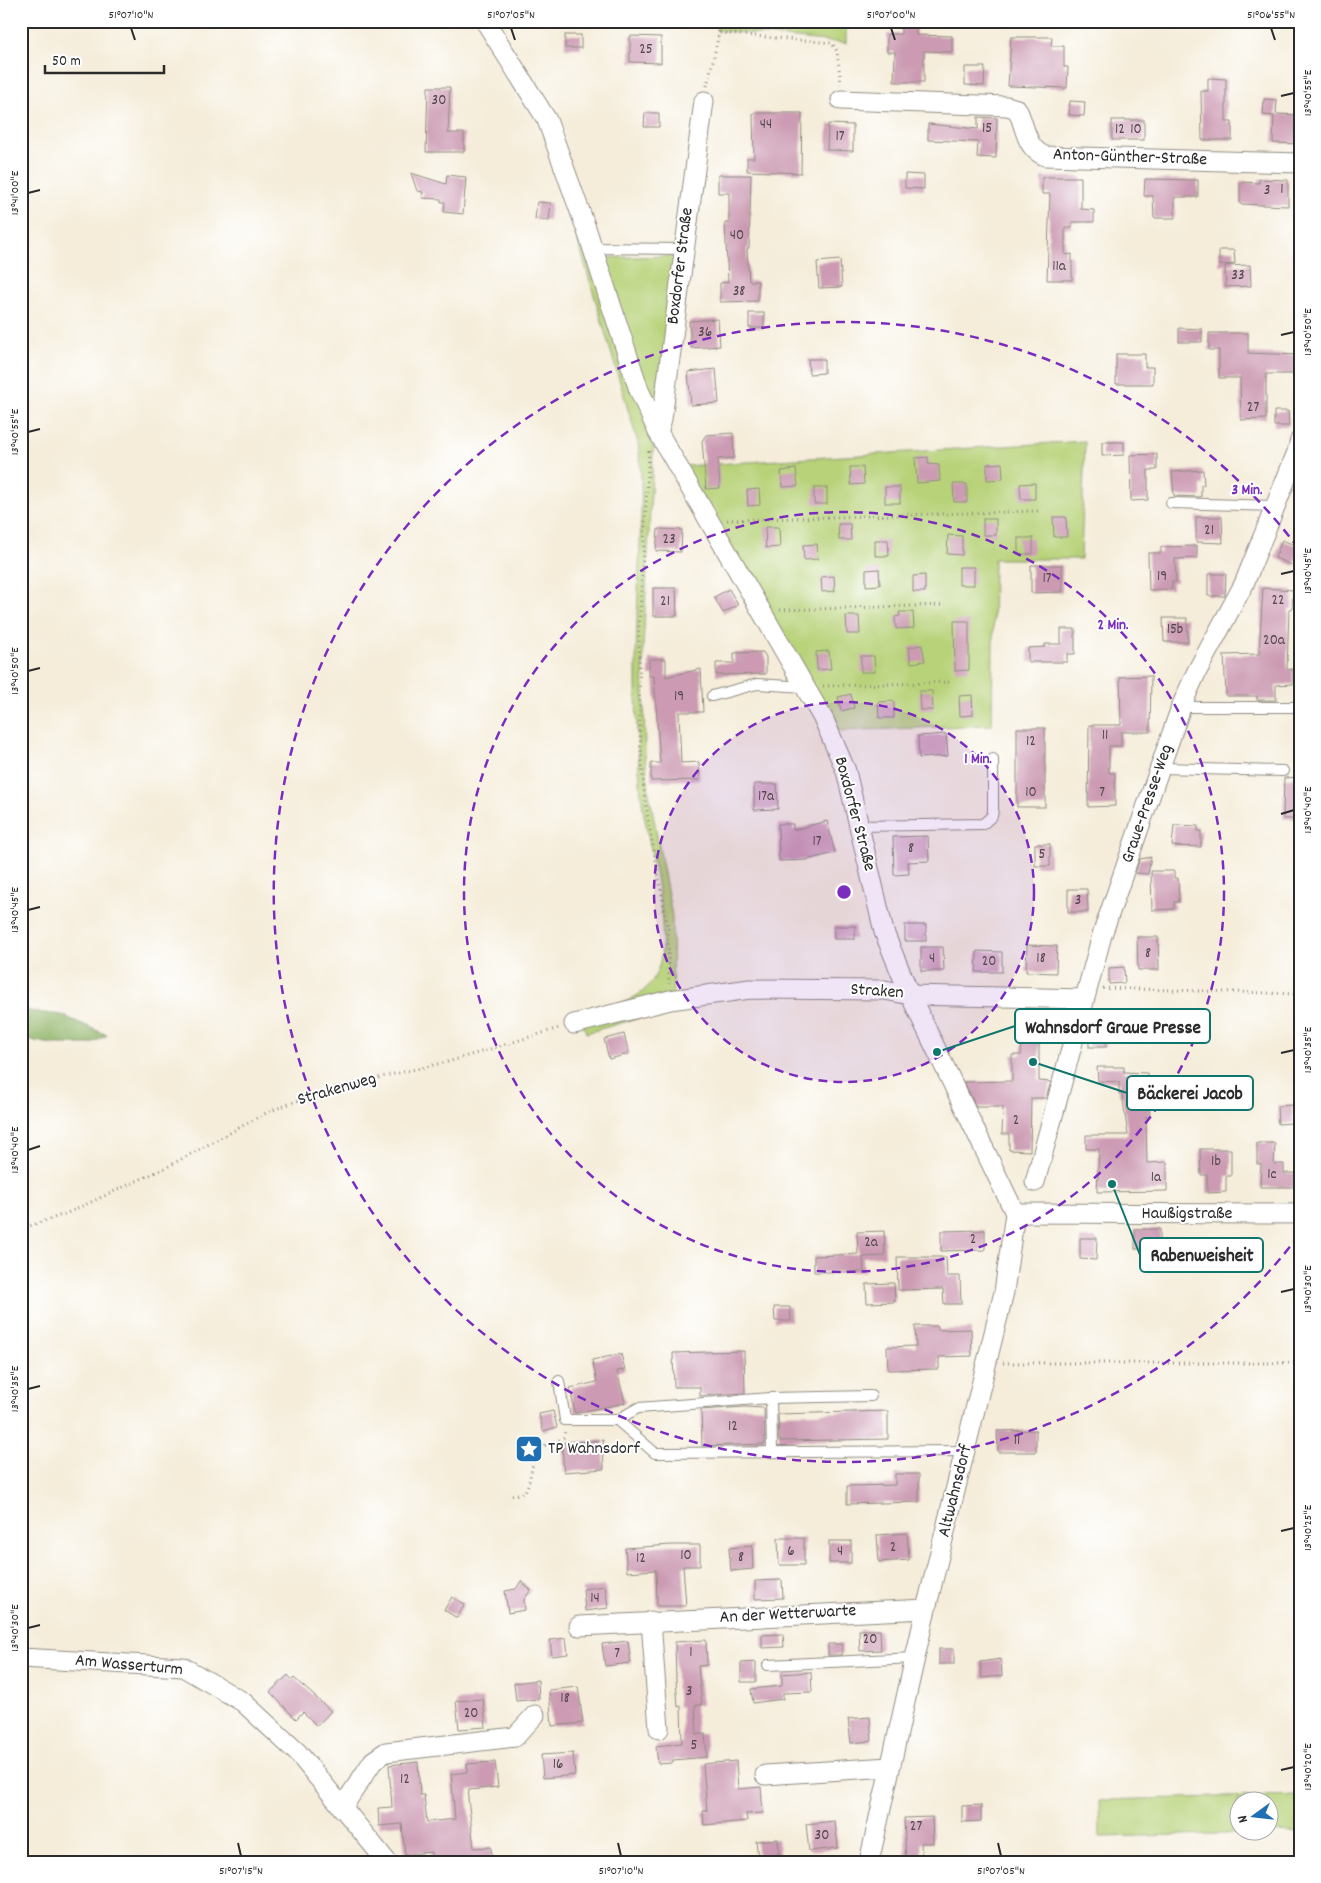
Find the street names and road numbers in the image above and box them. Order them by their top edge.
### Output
street label: Anton-Günther-Straße [1052,143,1208,173]
street label: Boxdorfer Straße [661,206,701,326]
street label: Graue-Presse-Weg [1116,741,1180,867]
street label: Boxdorfer Straße [827,754,881,874]
street label: Straken [850,978,904,1006]
street label: Strakenweg [295,1067,379,1113]
street label: Haußigstraße [1142,1202,1233,1227]
street label: Altwahnsdorf [932,1442,980,1540]
street label: An der Wetterwarte [719,1599,857,1631]
street label: Am Wasserturm [74,1649,184,1683]

